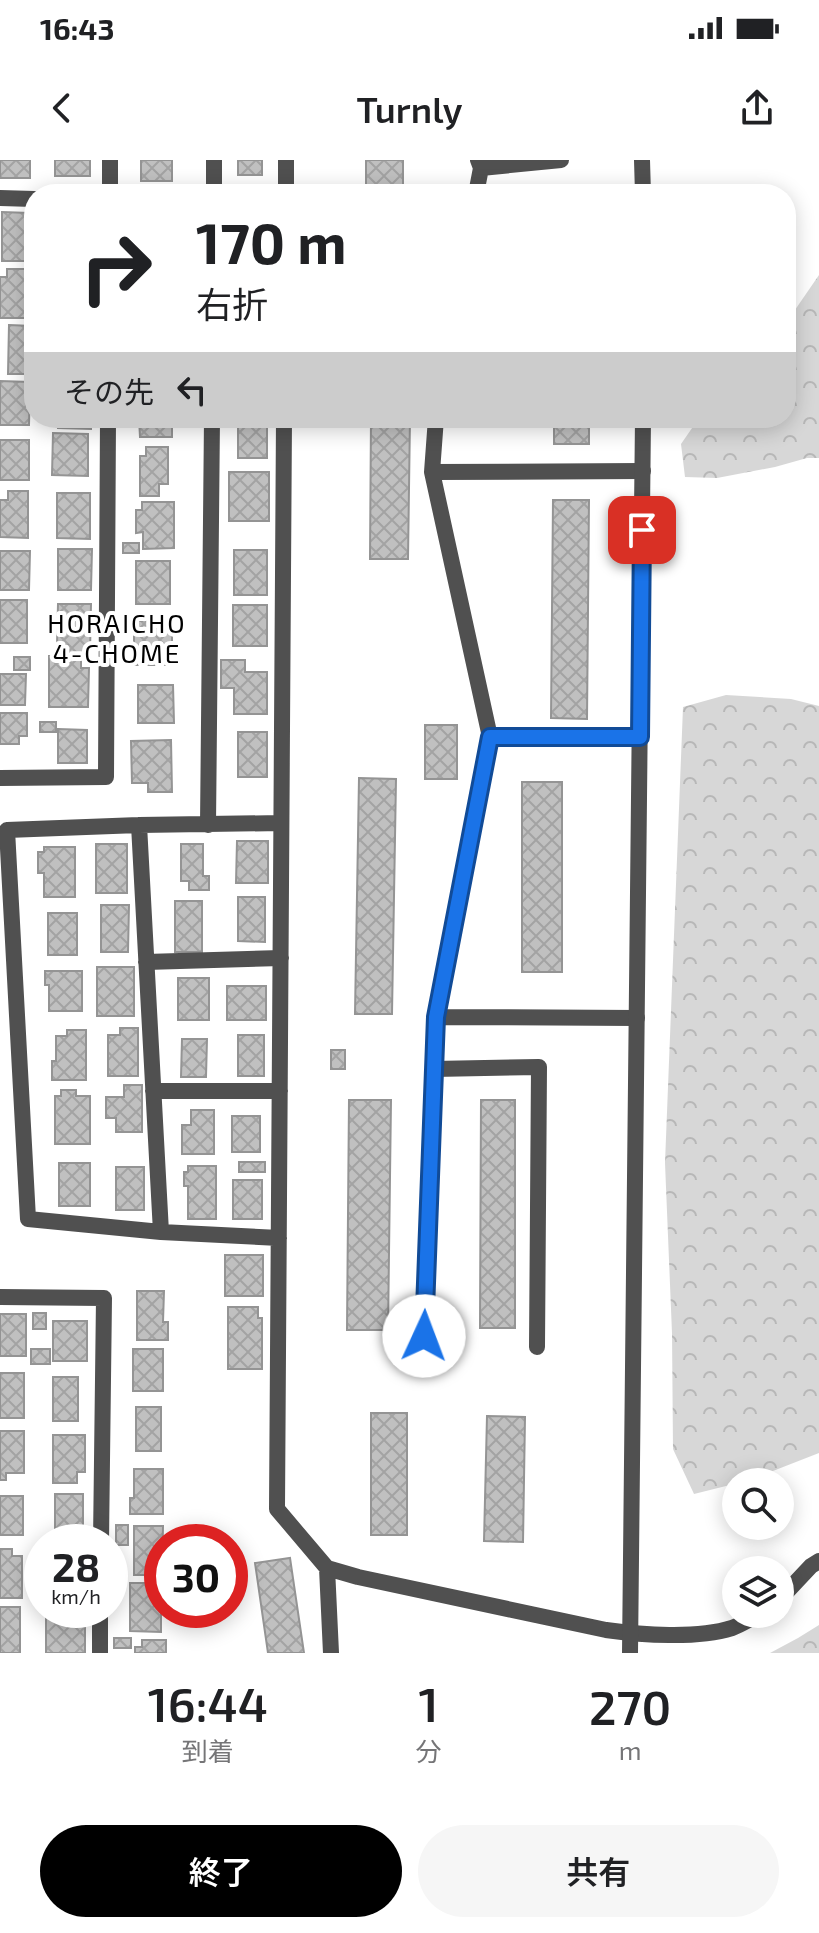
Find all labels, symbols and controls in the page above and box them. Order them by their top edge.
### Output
text: 16:43 [40,10,115,46]
icon: back [40,86,84,130]
icon: share [735,86,779,130]
text: Turnly [357,87,462,130]
text: 170 m [196,208,347,275]
icon: right [64,216,168,320]
text: 右折 [196,282,268,325]
icon: left [170,368,214,412]
text: その先 [64,373,154,409]
pin [608,496,676,564]
icon: arrive [620,508,664,552]
district label: HORAICHO 4-CHOME [47,607,187,668]
position arrow [382,1294,466,1378]
map controls [722,1468,794,1628]
button: search [722,1468,794,1540]
speed limit sign: 30 [144,1524,248,1628]
text: 28 [52,1542,100,1590]
button: layers [722,1556,794,1628]
text: km/h [51,1584,101,1608]
text: 16:44 [148,1674,268,1732]
text: 1 [418,1674,439,1732]
text: 270 [589,1677,671,1735]
text: m [619,1734,642,1765]
text: 到着 [182,1735,234,1766]
text: 分 [415,1735,441,1766]
button: 終了 [40,1825,402,1917]
button: 共有 [418,1825,779,1917]

